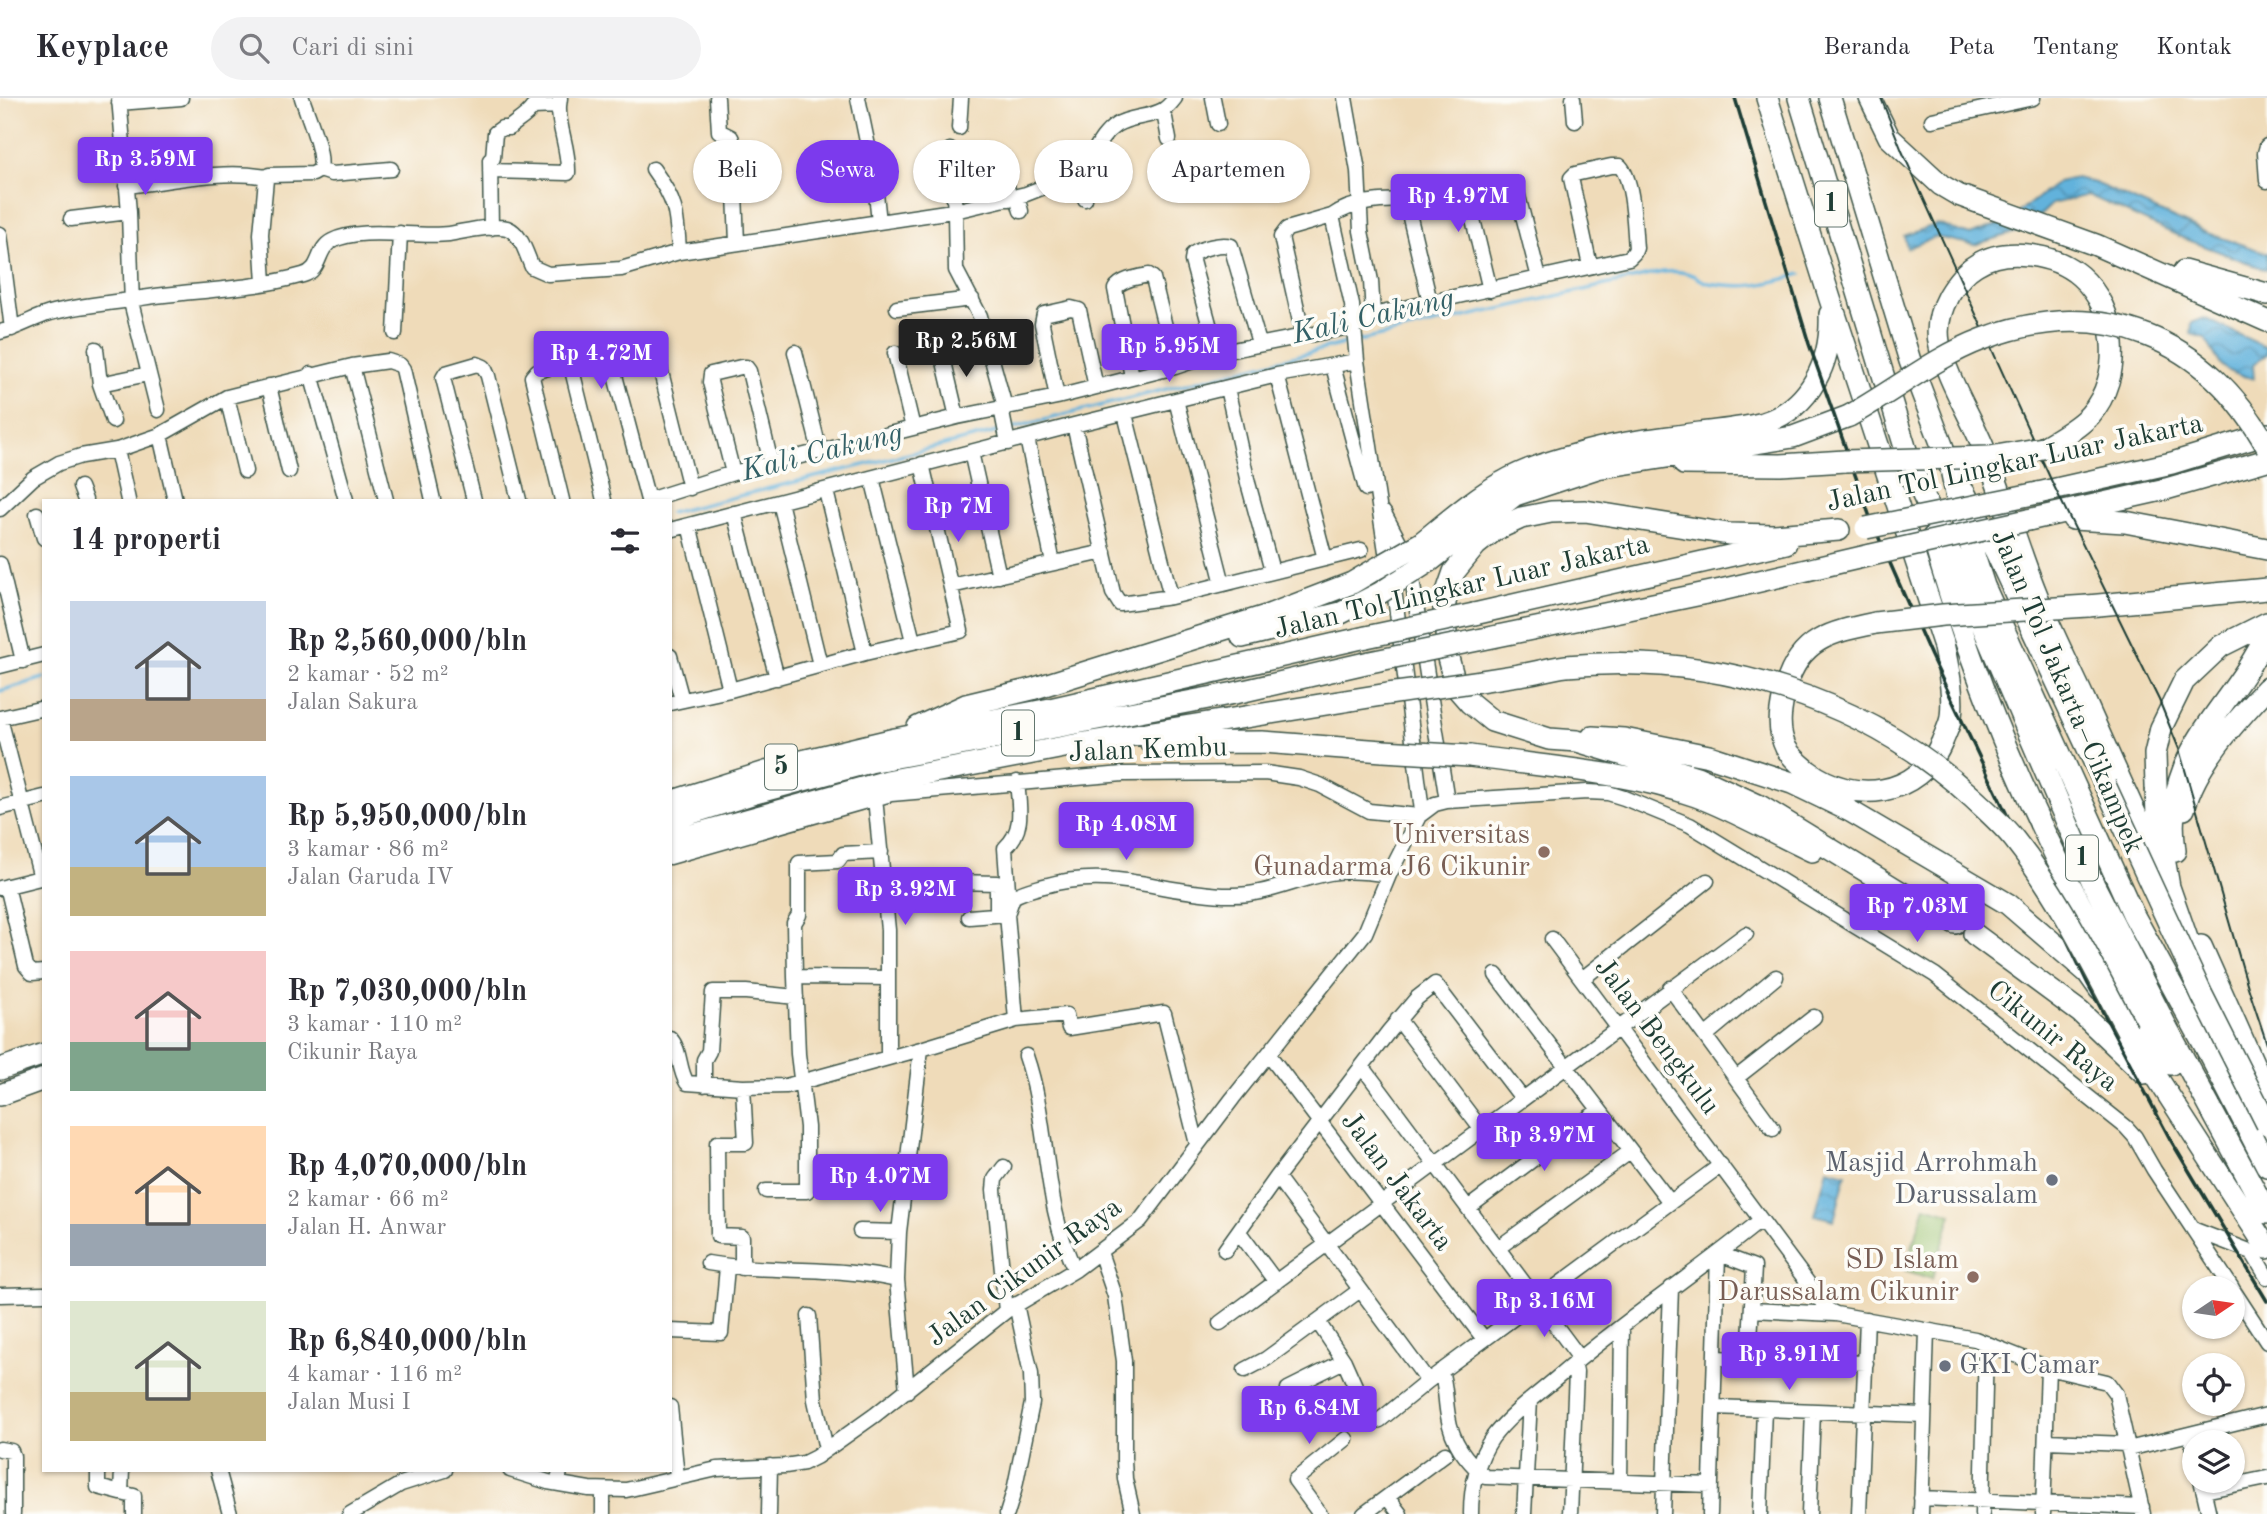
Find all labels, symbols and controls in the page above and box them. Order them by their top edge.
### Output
search box [211,17,701,80]
icon: search [235,29,273,67]
text: Keyplace [35,32,169,65]
text: Cari di sini [291,35,414,61]
text: Beranda [1824,36,1910,60]
text: Peta [1948,36,1995,60]
text: Tentang [2033,36,2118,60]
text: Kontak [2156,36,2232,60]
pin: Rp 3.59M [73,138,217,197]
chip: Beli [693,140,782,203]
chip: Sewa [796,140,899,203]
chip: Filter [913,140,1020,203]
chip: Baru [1034,140,1133,203]
chip: Apartemen [1147,140,1310,203]
text: Rp 3.59M [94,148,196,171]
pin: Rp 4.97M [1386,174,1530,234]
road number: 1 [1815,181,1847,226]
text: Rp 4.97M [1407,185,1509,208]
water label: Kali Cakung [1288,284,1457,350]
pin: Rp 2.56M [894,320,1038,379]
pin: Rp 5.95M [1097,324,1241,384]
text: Rp 2.56M [915,330,1017,353]
pin: Rp 4.72M [529,331,673,391]
text: Rp 5.95M [1118,335,1220,358]
text: Rp 4.72M [550,342,652,365]
street label: Jalan Tol Lingkar Luar Jakarta [1824,410,2206,518]
water label: Kali Cakung [737,418,906,488]
pin: Rp 7M [909,484,1007,544]
text: Rp 7M [923,495,993,518]
icon: filters [606,522,644,560]
text: 14 properti [70,526,221,556]
street label: Jalan Tol Jakarta–Cikampek [1985,526,2147,858]
street label: Jalan Tol Lingkar Luar Jakarta [1272,531,1653,645]
text: Rp 2,560,000/bln [287,627,527,657]
icon: home [126,629,210,713]
text: 2 kamar · 52 m² [287,663,449,686]
text: Jalan Sakura [287,691,418,714]
road number: 1 [1002,710,1034,755]
street label: Jalan Kembu [1068,734,1228,768]
road number: 5 [765,744,797,790]
text: Rp 5,950,000/bln [287,802,527,832]
pin: Rp 4.08M [1054,802,1198,862]
icon: home [126,804,210,888]
text: Rp 4.08M [1075,813,1177,836]
place label: Universitas Gunadarma J6 Cikunir [1253,822,1530,882]
road number: 1 [2066,836,2098,880]
text: 3 kamar · 86 m² [287,838,449,861]
marker: Universitas Gunadarma J6 Cikunir [1536,844,1552,860]
text: Jalan Garuda IV [287,866,453,889]
pin: Rp 3.92M [833,868,977,927]
text: Rp 3.92M [854,878,956,901]
pin: Rp 7.03M [1845,884,1989,944]
text: Rp 7.03M [1866,895,1968,918]
street label: Jalan Bengkulu [1588,954,1724,1120]
street label: Cikunir Raya [1981,976,2123,1098]
text: Rp 7,030,000/bln [287,977,527,1007]
icon: home [126,979,210,1063]
text: 3 kamar · 110 m² [287,1013,462,1036]
text: Cikunir Raya [287,1041,418,1064]
street label: Jalan Jakarta [1335,1107,1457,1257]
pin: Rp 3.97M [1472,1114,1616,1173]
text: Rp 3.97M [1493,1124,1595,1147]
place label: Masjid Arrohmah Darussalam [1825,1150,2038,1210]
text: Rp 4,070,000/bln [287,1152,527,1182]
icon: home [126,1154,210,1238]
pin: Rp 4.07M [808,1154,952,1214]
text: Rp 4.07M [829,1165,931,1188]
marker: Masjid Arrohmah Darussalam [2044,1172,2060,1188]
text: 2 kamar · 66 m² [287,1188,449,1211]
street label: Jalan Cikunir Raya [923,1193,1127,1353]
text: Jalan H. Anwar [287,1216,446,1239]
place label: SD Islam Darussalam Cikunir [1717,1247,1959,1307]
marker: SD Islam Darussalam Cikunir [1965,1269,1981,1285]
north arrow [2182,1276,2245,1339]
map controls [2182,1276,2245,1493]
pin: Rp 3.16M [1472,1280,1616,1339]
text: Rp 3.16M [1493,1290,1595,1313]
text: Rp 6,840,000/bln [287,1327,527,1357]
icon: home [126,1329,210,1413]
pin: Rp 3.91M [1717,1332,1861,1392]
text: Rp 3.91M [1738,1343,1840,1366]
place label: GKI Camar [1959,1352,2099,1380]
button: locate [2182,1353,2245,1416]
marker: GKI Camar [1937,1358,1953,1374]
text: 4 kamar · 116 m² [287,1363,462,1386]
pin: Rp 6.84M [1237,1386,1381,1446]
text: Jalan Musi I [287,1391,410,1414]
text: Rp 6.84M [1258,1397,1360,1420]
button: layers [2182,1430,2245,1493]

